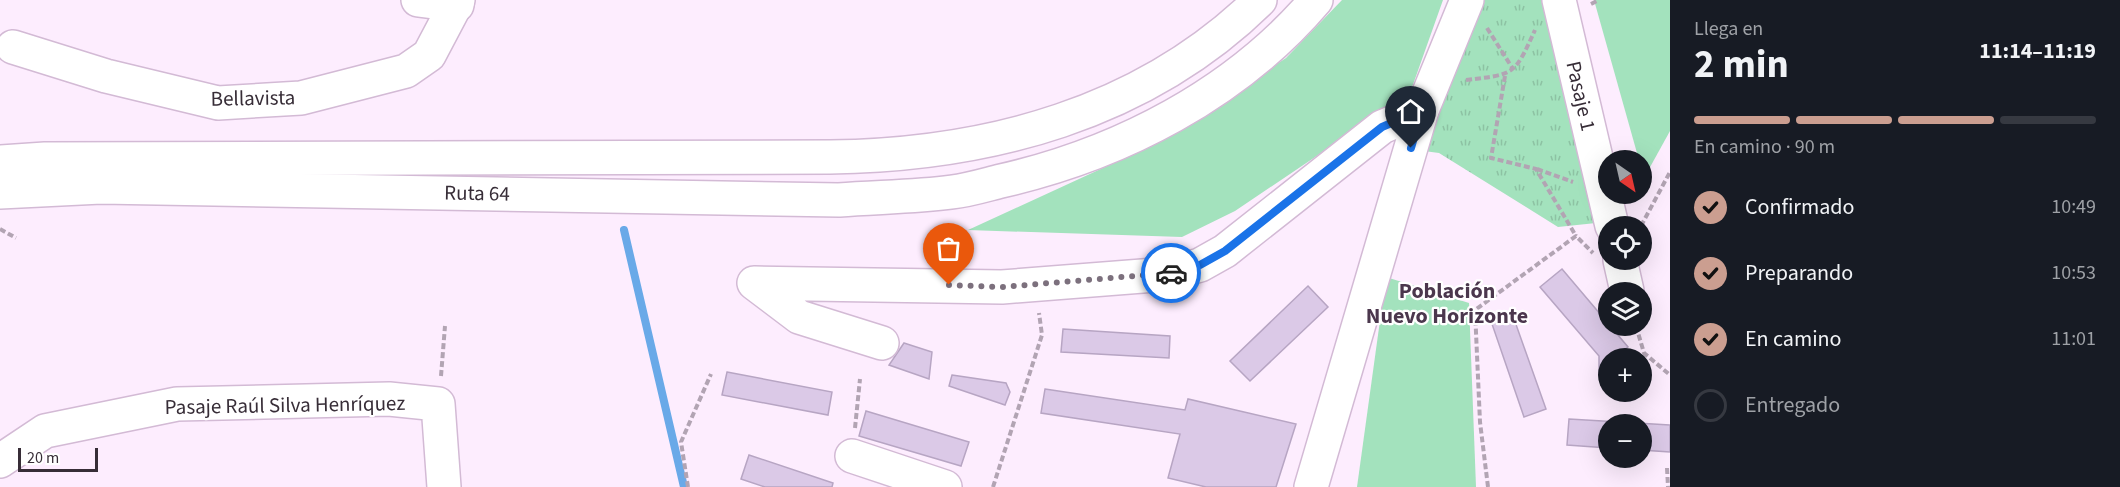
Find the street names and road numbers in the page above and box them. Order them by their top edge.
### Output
street label: Pasaje 1 [1558,58,1604,134]
street label: Bellavista [210,82,296,114]
street label: Ruta 64 [444,177,510,209]
street label: Pasaje Raúl Silva Henríquez [164,388,406,422]

